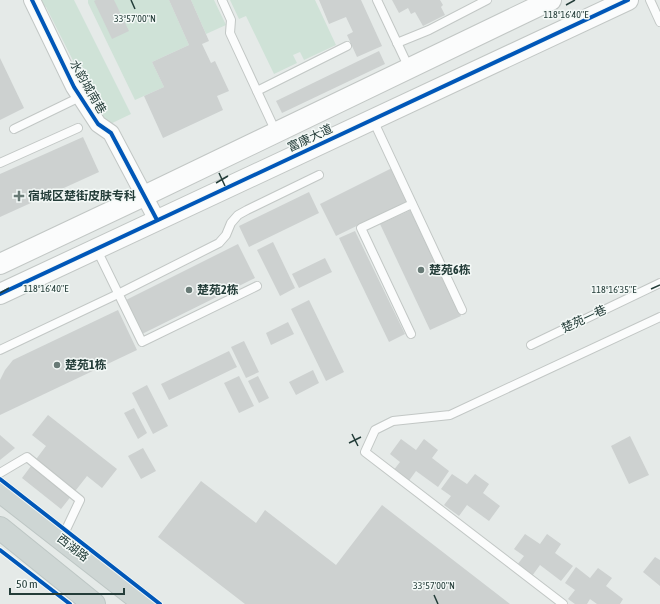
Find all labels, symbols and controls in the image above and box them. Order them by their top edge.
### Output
text: 118°16'40"E [544,9,589,20]
text: 33°57'00"N [114,13,156,24]
street label: 水韵城南巷 [67,58,109,116]
street label: 富康大道 [285,122,335,154]
place label: 宿城区楚街皮肤专科 [28,189,136,203]
marker: 宿城区楚街皮肤专科 [13,190,25,202]
place label: 楚苑6栋 [429,263,471,277]
marker: 楚苑6栋 [416,265,426,275]
text: 118°16'40"E [24,283,69,294]
place label: 楚苑2栋 [197,283,239,297]
text: 118°16'35"E [592,284,637,295]
marker: 楚苑2栋 [184,285,194,295]
street label: 楚苑一巷 [559,303,609,335]
place label: 楚苑1栋 [65,358,107,372]
marker: 楚苑1栋 [52,360,62,370]
street label: 西湖路 [55,531,91,565]
scale bar [10,570,124,596]
text: 50 m [16,577,38,591]
text: 33°57'00"N [413,580,455,591]

